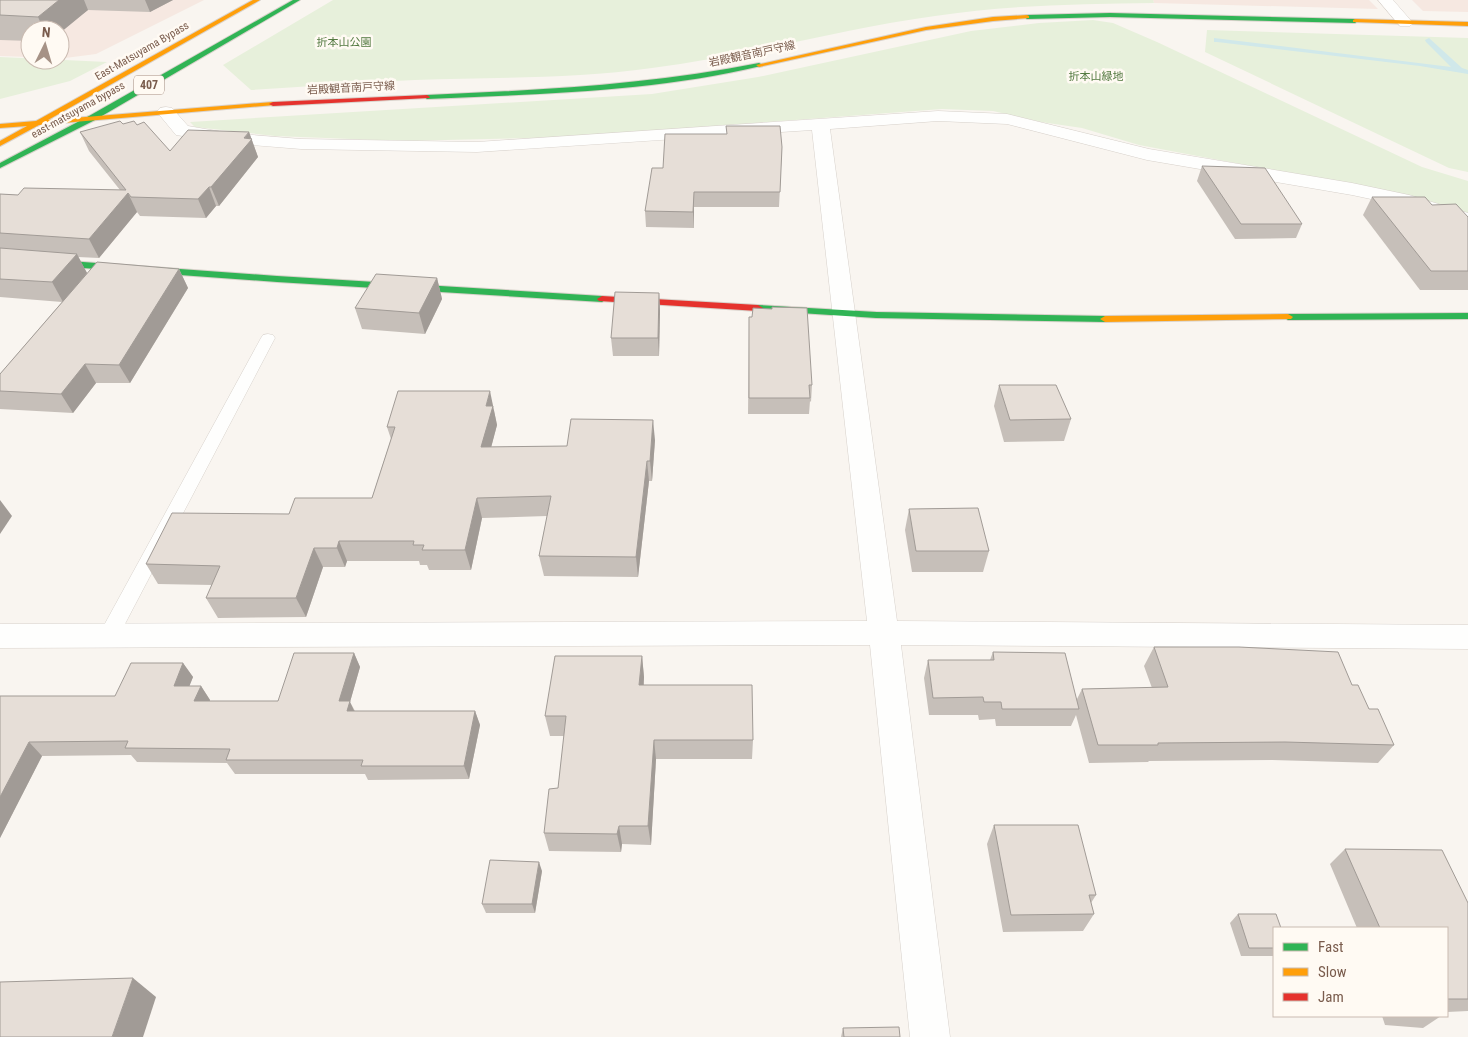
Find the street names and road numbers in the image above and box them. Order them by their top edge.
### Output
street label: East-Matsuyama Bypass [93,19,191,83]
street label: 岩殿観音南戸守線 [708,38,796,70]
road number: 407 [134,76,164,94]
street label: east-matsuyama bypass [29,79,127,141]
street label: 岩殿観音南戸守線 [307,79,395,97]

